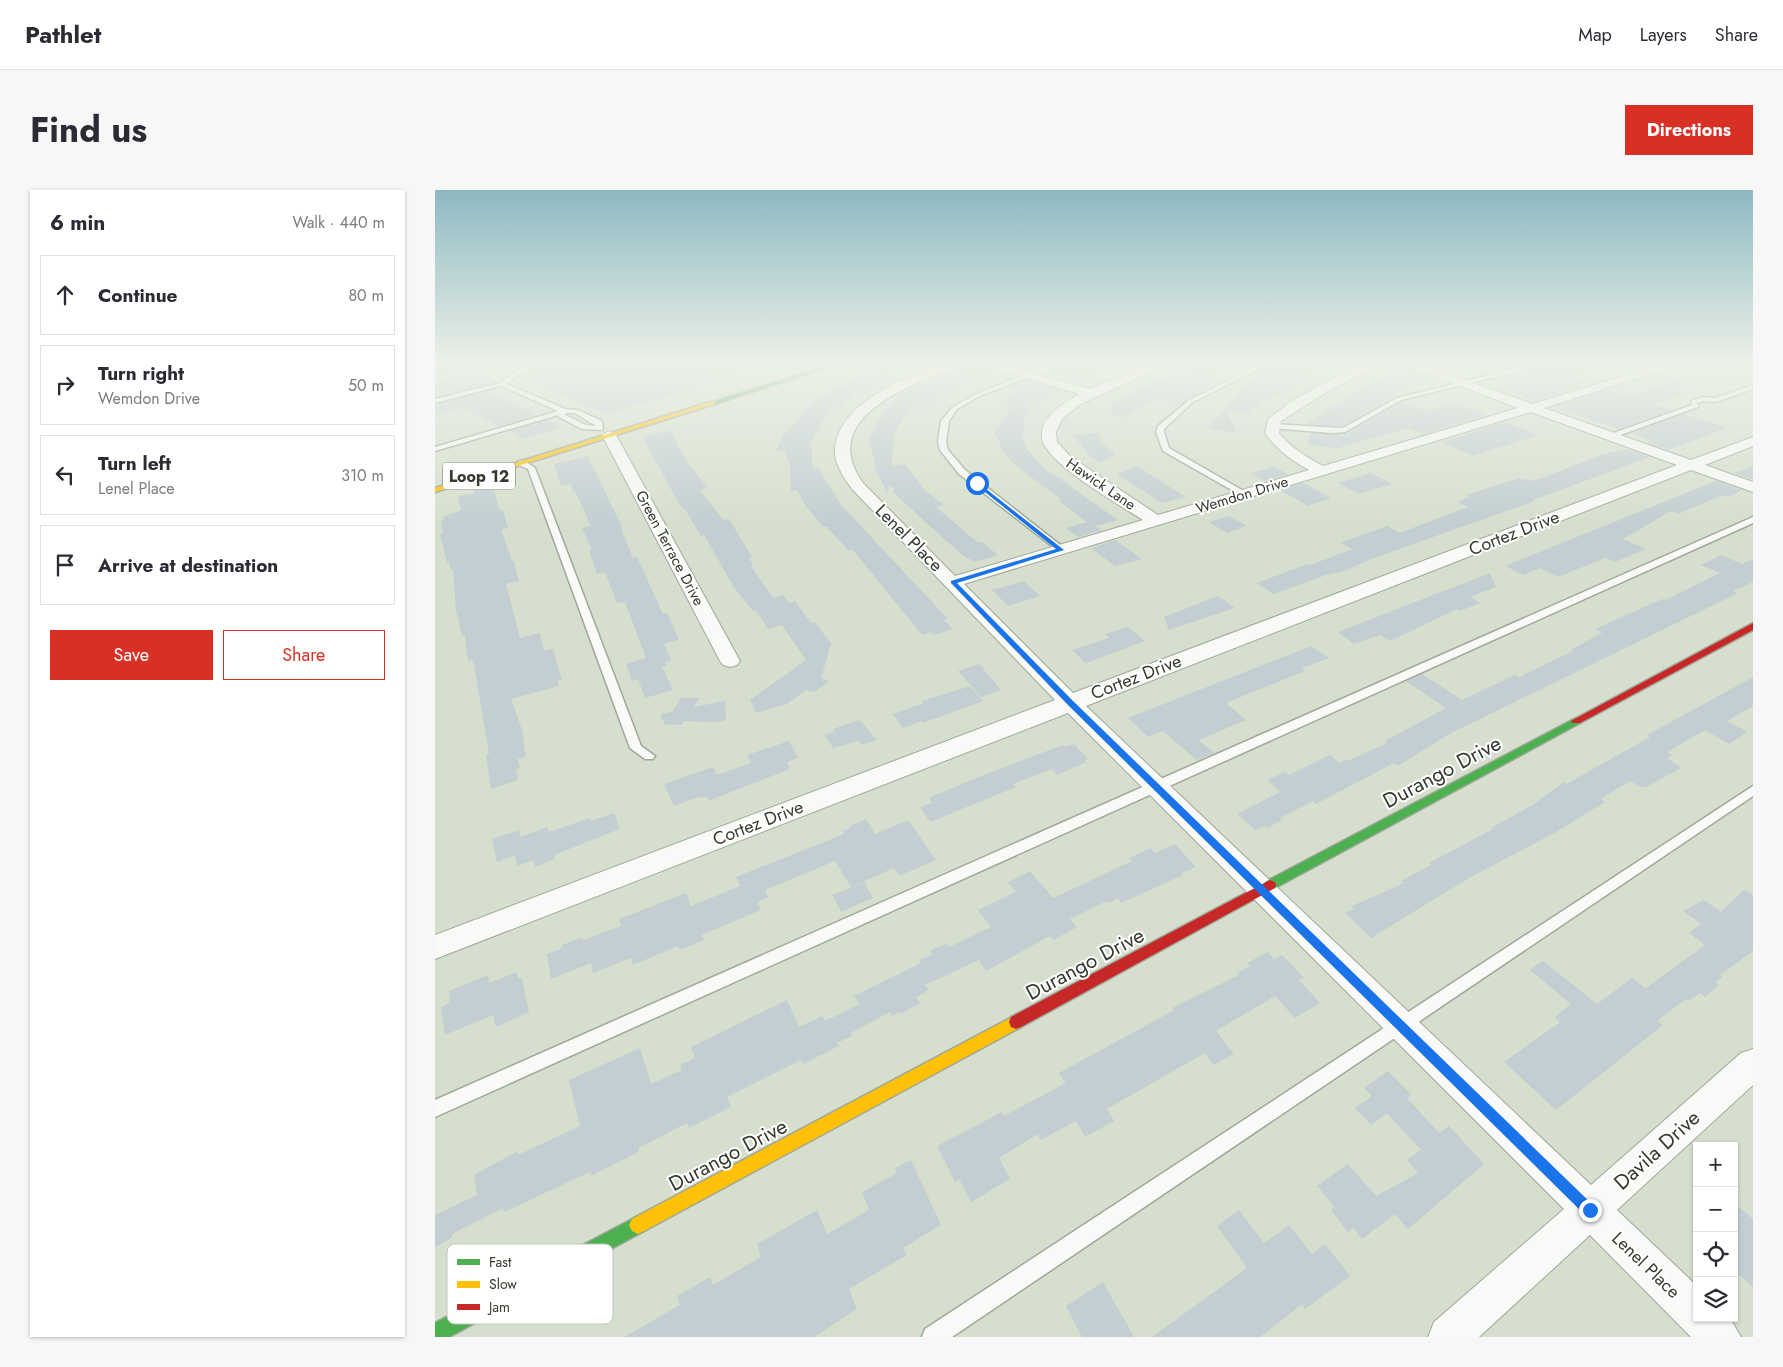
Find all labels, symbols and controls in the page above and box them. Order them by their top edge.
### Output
text: Pathlet [25,17,101,52]
text: Map [1578,22,1612,48]
text: Layers [1640,22,1687,48]
text: Share [1715,22,1758,48]
text: Find us [30,105,147,155]
button: Directions [1625,105,1753,155]
text: 6 min [50,208,105,238]
text: Walk · 440 m [292,211,385,234]
icon: ahead [51,281,79,309]
text: Continue [98,282,177,309]
text: 80 m [348,284,384,307]
text: Turn right [98,360,184,387]
icon: right [51,371,79,399]
text: 50 m [348,374,384,397]
text: Wemdon Drive [98,387,200,410]
text: Turn left [98,450,171,477]
street label: Hawick Lane [1062,453,1140,516]
icon: left [51,461,79,489]
road number: Loop 12 [443,462,515,490]
text: 310 m [341,464,384,487]
street label: Wemdon Drive [1193,470,1291,519]
route start [966,472,989,495]
text: Lenel Place [98,477,175,500]
street label: Green Terrace Drive [630,486,710,610]
street label: Lenel Place [869,498,949,578]
street label: Cortez Drive [1465,504,1563,562]
icon: arrive [51,551,79,579]
text: Arrive at destination [98,552,278,579]
button: Save [50,630,213,680]
button: Share [223,630,385,680]
street label: Cortez Drive [1087,648,1185,706]
street label: Durango Drive [1378,728,1507,816]
street label: Cortez Drive [709,794,807,852]
street label: Durango Drive [1021,920,1150,1008]
street label: Davila Drive [1607,1103,1707,1197]
street label: Durango Drive [664,1111,793,1199]
map controls [1693,1142,1738,1322]
button: + [1693,1142,1738,1187]
button: − [1693,1187,1738,1232]
route end [1579,1199,1602,1222]
street label: Lenel Place [1606,1226,1686,1304]
button: locate [1693,1232,1738,1277]
legend [447,1244,613,1324]
text: Fast [489,1252,512,1272]
text: Slow [489,1274,517,1294]
button: layers [1693,1277,1738,1322]
text: Jam [487,1297,510,1317]

